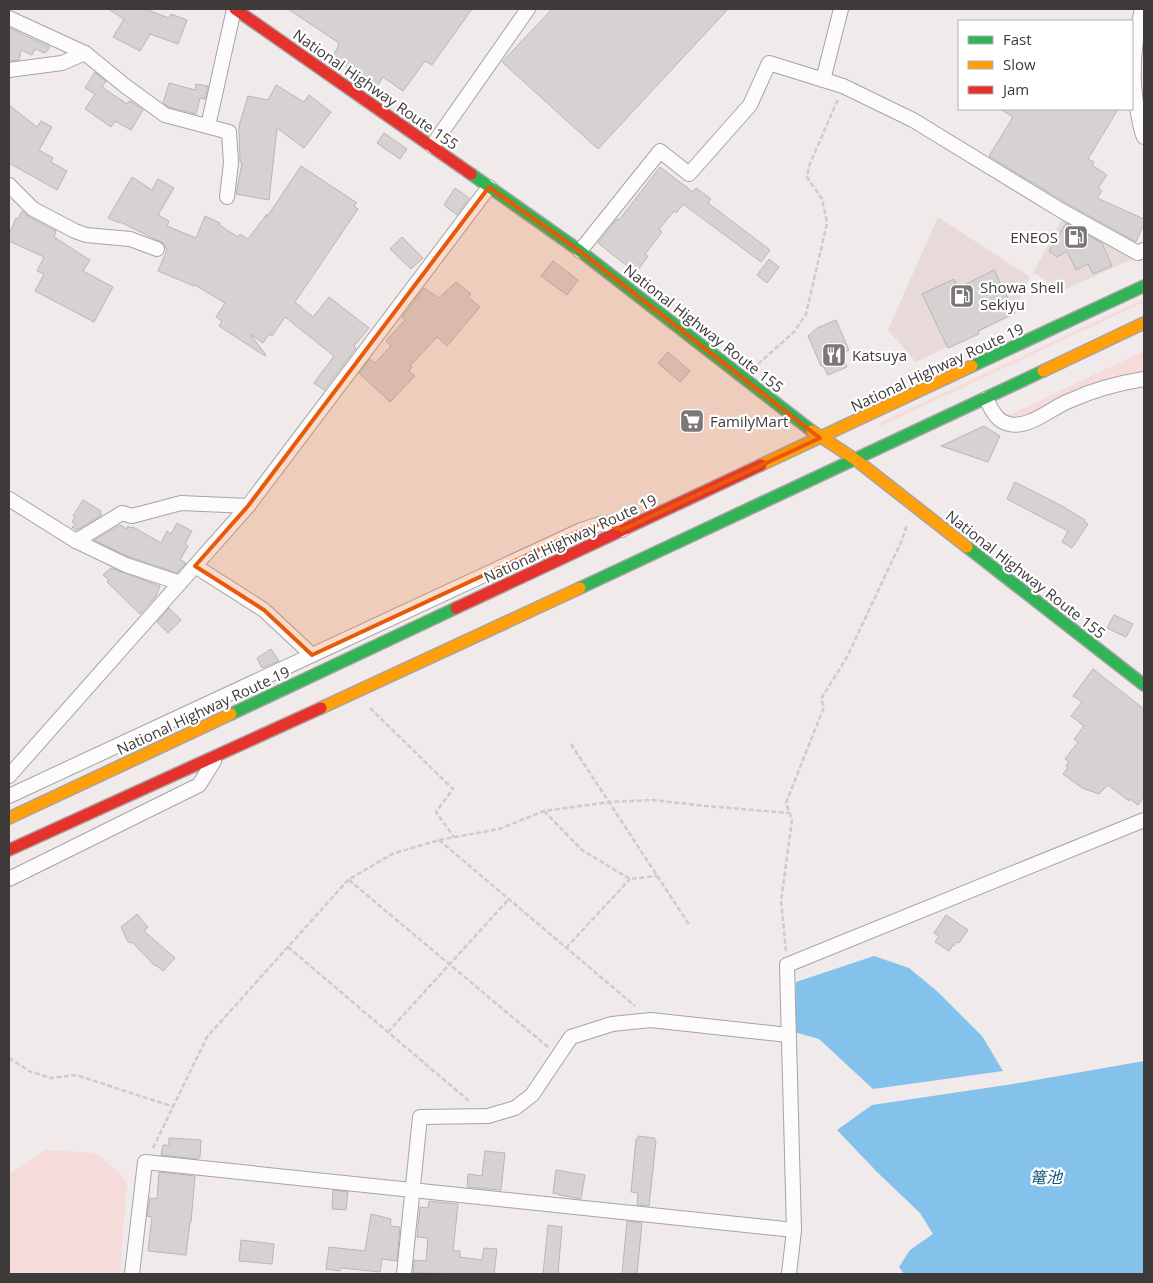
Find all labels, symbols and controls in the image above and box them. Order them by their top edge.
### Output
legend [958,20,1133,110]
street label: National Highway Route 155 [289,24,463,154]
text: Fast [1003,29,1032,49]
text: Slow [1003,54,1036,74]
text: Jam [1001,79,1029,99]
fuel station icon: ENEOS [1063,224,1089,250]
place label: ENEOS [1010,227,1058,247]
street label: National Highway Route 155 [620,259,788,397]
place label: Showa Shell Sekiyu [980,277,1064,314]
fuel station icon: Showa Shell Sekiyu [949,283,975,309]
street label: National Highway Route 19 [847,318,1027,416]
restaurant icon: Katsuya [821,342,847,368]
place label: Katsuya [852,345,907,365]
supermarket icon: FamilyMart [679,408,705,434]
place label: FamilyMart [710,411,788,431]
street label: National Highway Route 19 [480,489,660,587]
street label: National Highway Route 155 [942,505,1110,643]
street label: National Highway Route 19 [113,661,293,759]
water label: 篭池 [1030,1166,1064,1188]

